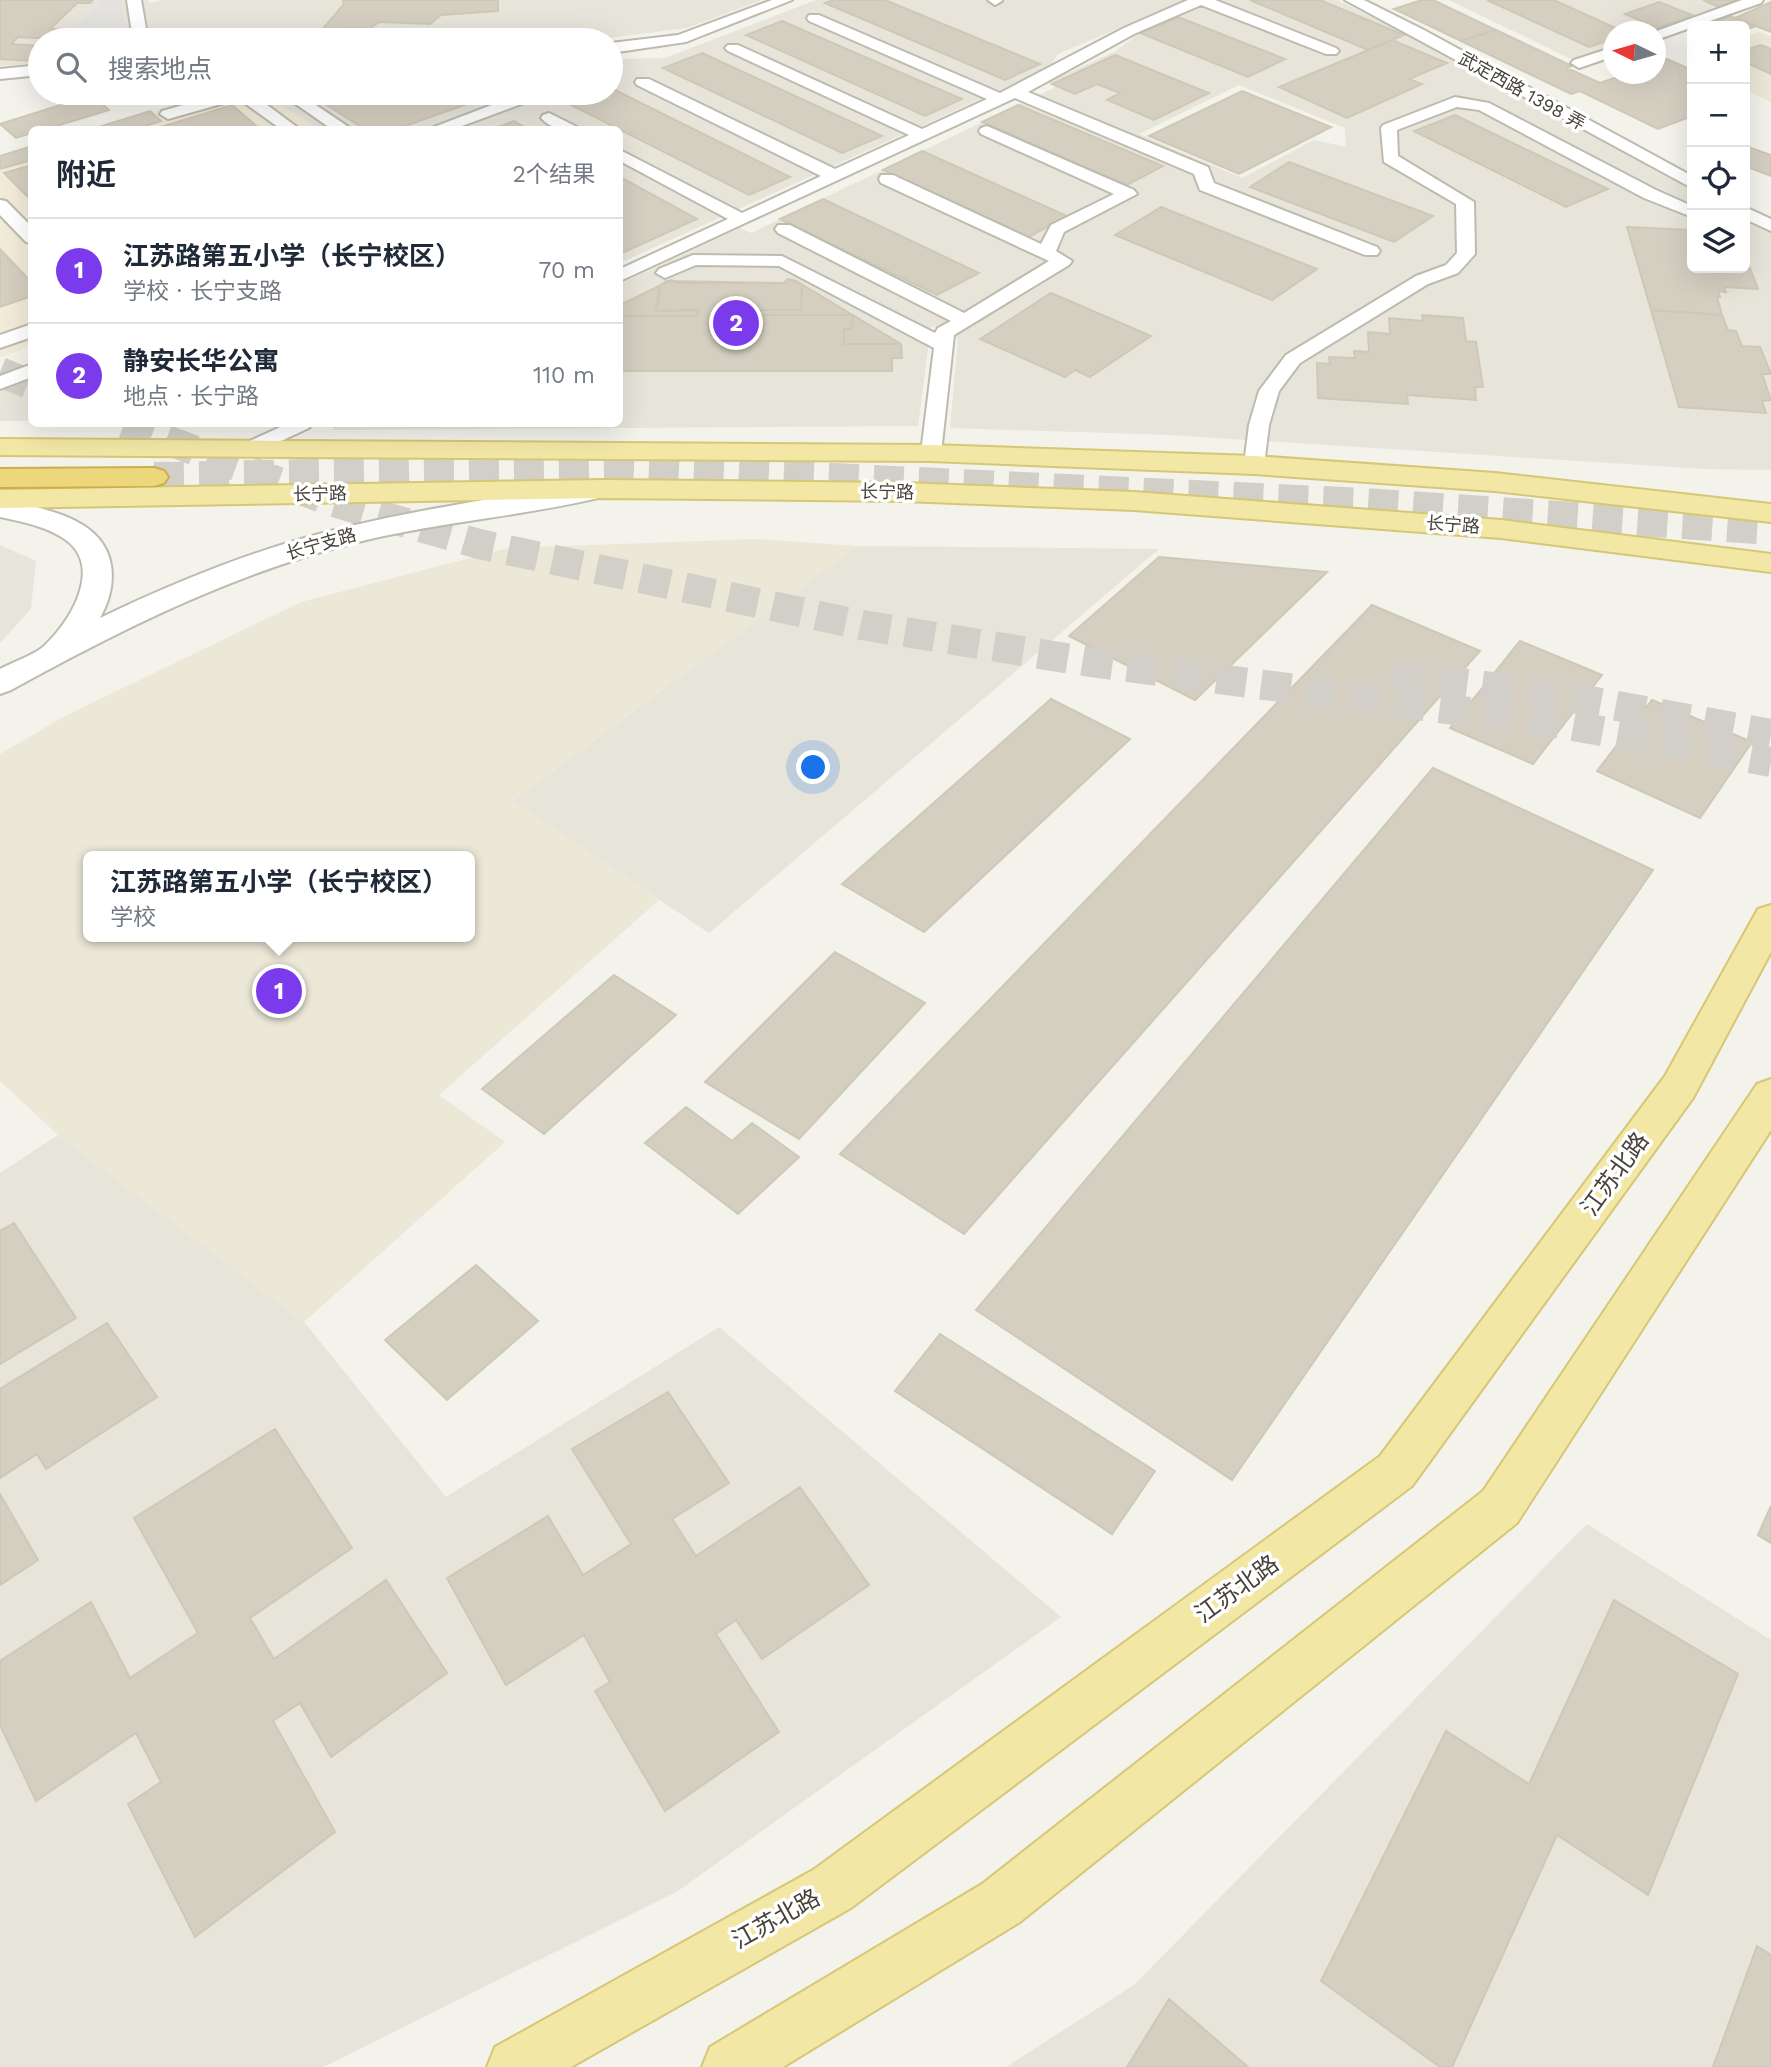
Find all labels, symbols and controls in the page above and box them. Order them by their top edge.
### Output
north arrow [1603,21,1666,84]
map controls [1687,21,1750,273]
button: + [1687,21,1750,84]
search box [28,28,623,105]
street label: 武定西路 1398 弄 [1455,47,1589,134]
icon: search [52,48,90,86]
text: 搜索地点 [108,54,212,84]
button: − [1687,84,1750,147]
button: locate [1687,147,1750,210]
text: 附近 [56,157,116,192]
text: 2个结果 [513,161,595,188]
button: layers [1687,210,1750,273]
text: 江苏路第五小学（长宁校区） [123,241,461,271]
text: 1 [74,257,84,284]
text: 70 m [538,257,595,284]
text: 学校 · 长宁支路 [123,278,282,305]
pin: 2 [713,297,759,349]
text: 静安长华公寓 [123,346,279,376]
text: 2 [72,362,86,389]
text: 110 m [533,362,595,389]
text: 地点 · 长宁路 [123,383,259,410]
street label: 长宁路 [860,481,914,502]
street label: 长宁路 [293,483,347,504]
street label: 长宁路 [1425,512,1481,537]
street label: 长宁支路 [283,524,358,564]
your location [796,750,830,784]
popup [83,851,475,942]
text: 江苏路第五小学（长宁校区） [110,867,448,897]
text: 学校 [110,904,156,931]
pin: 1 [256,965,302,1017]
street label: 江苏北路 [1575,1127,1655,1221]
street label: 江苏北路 [1190,1549,1284,1629]
street label: 江苏北路 [727,1883,825,1955]

